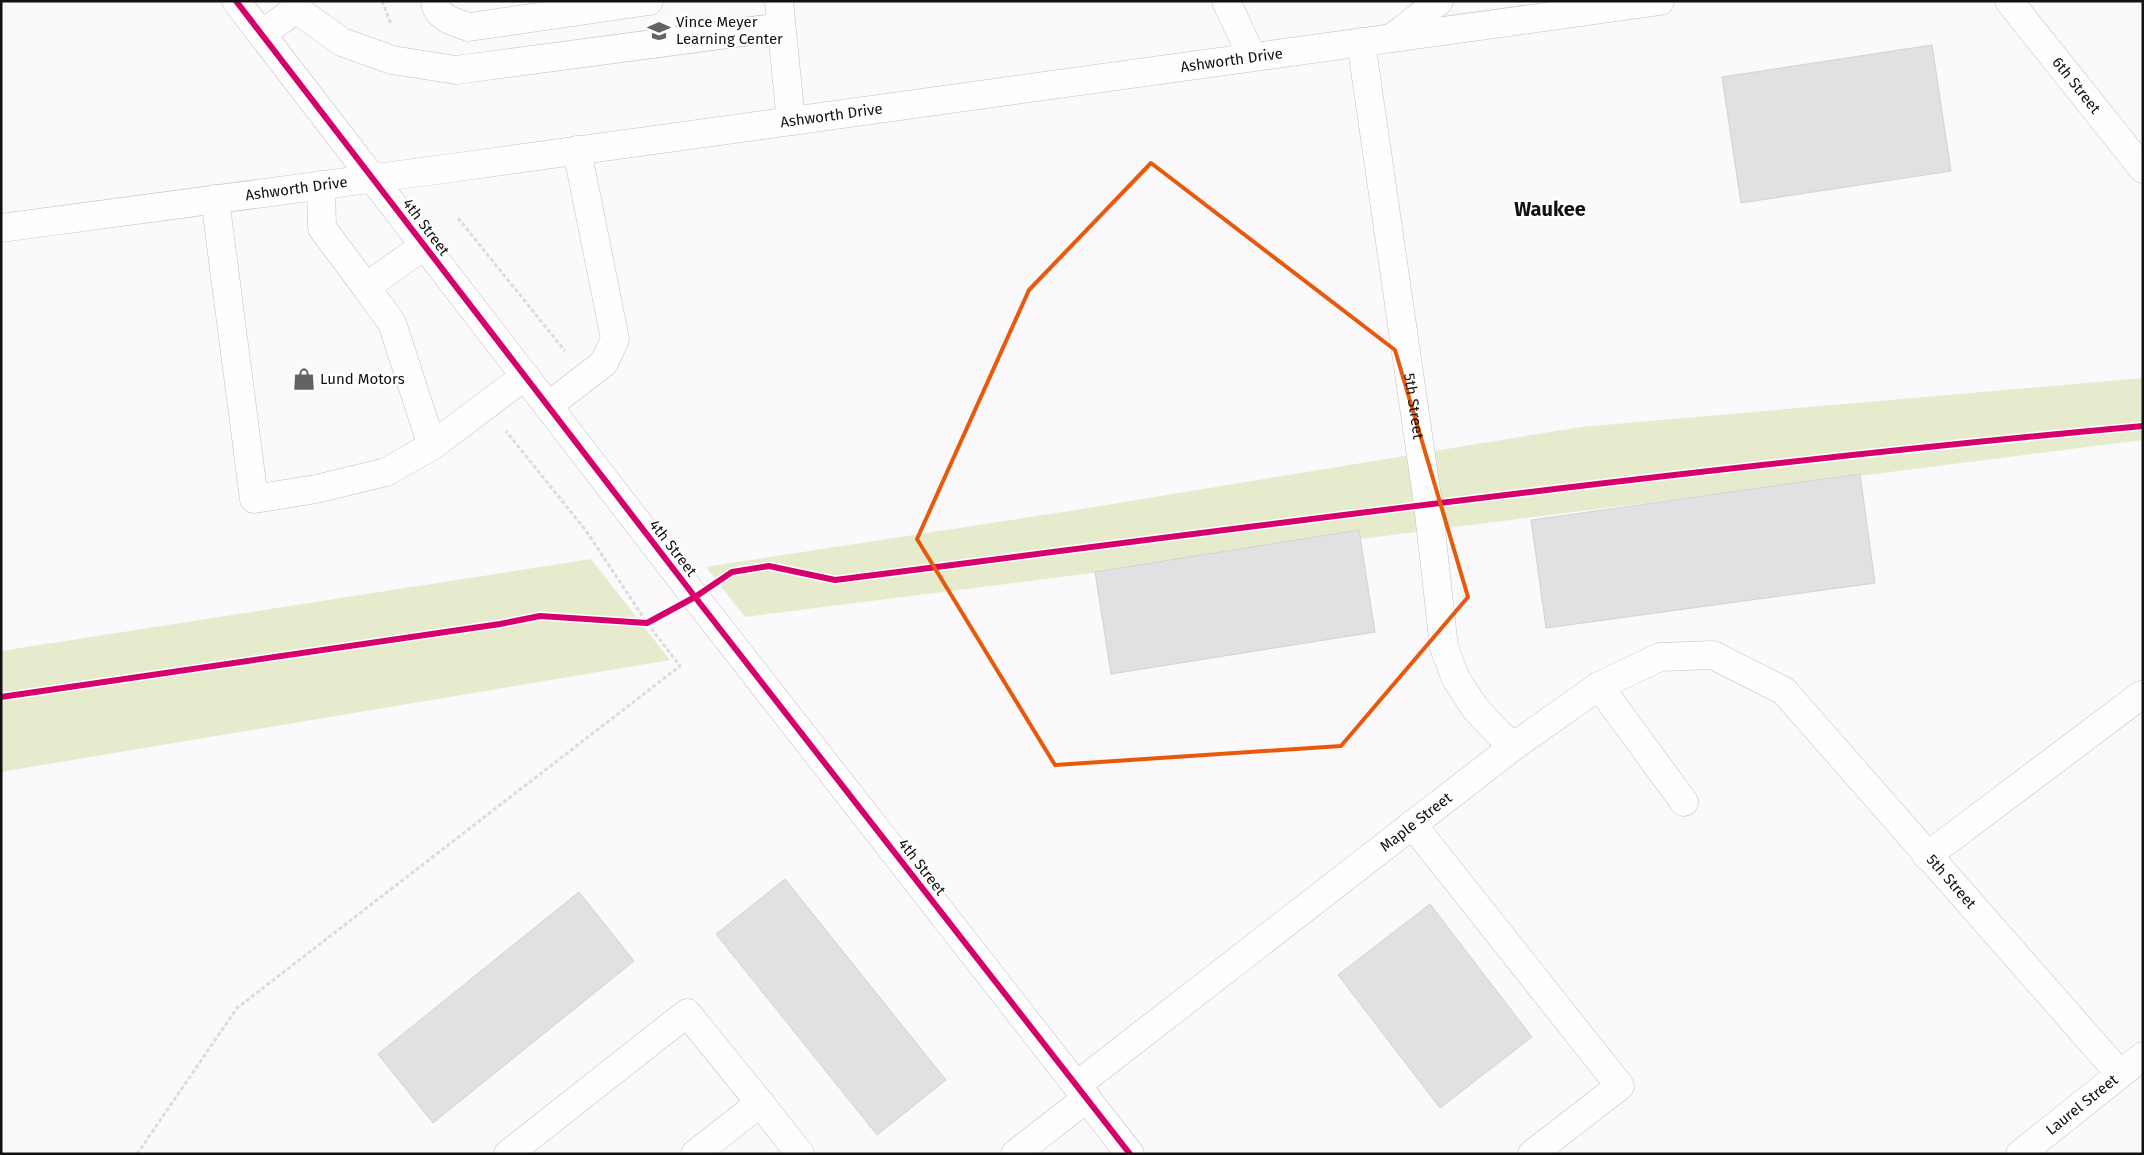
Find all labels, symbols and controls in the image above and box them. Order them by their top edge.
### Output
place label: Vince Meyer Learning Center [676,13,783,48]
school or university icon: Vince Meyer Learning Center [646,18,672,44]
street label: Ashworth Drive [1179,44,1284,76]
street label: 6th Street [2048,54,2105,118]
street label: Ashworth Drive [779,99,884,131]
street label: Ashworth Drive [244,173,349,204]
street label: 4th Street [399,195,454,260]
district label: Waukee [1514,197,1586,221]
shop icon: Lund Motors [291,366,317,392]
place label: Lund Motors [320,370,405,388]
street label: 5th Street [1400,372,1428,441]
street label: 4th Street [645,516,701,580]
street label: Maple Street [1376,788,1456,856]
street label: 4th Street [894,835,950,899]
street label: 5th Street [1923,851,1980,913]
street label: Laurel Street [2042,1070,2122,1139]

